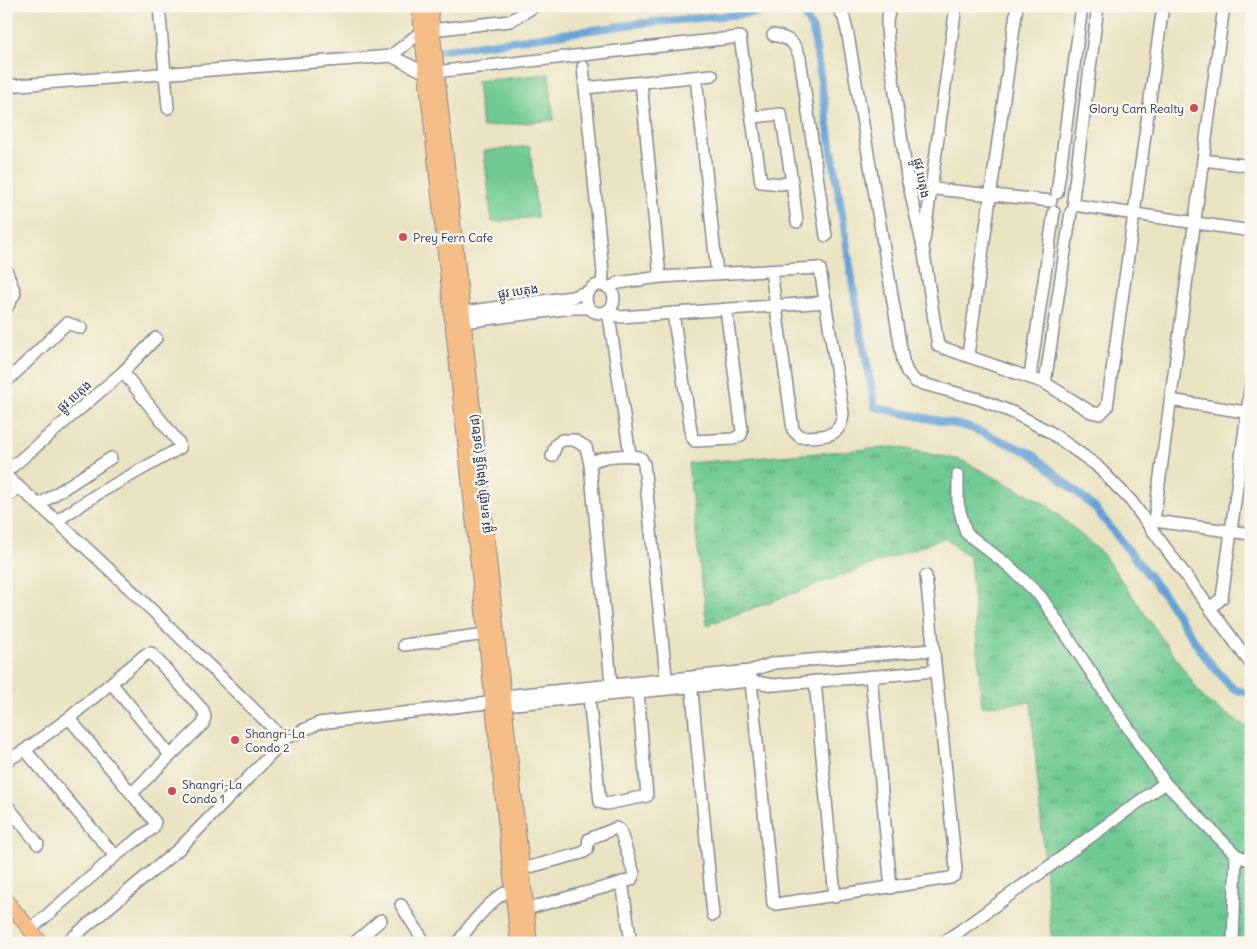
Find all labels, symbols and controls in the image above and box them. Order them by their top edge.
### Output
place label: Glory Cam Realty [1089,101,1184,116]
marker: Glory Cam Realty [1188,102,1200,114]
street label: ផ្លូវ បេតុង [907,157,933,200]
place label: Prey Fern Cafe [413,230,493,245]
marker: Prey Fern Cafe [397,231,409,243]
street label: ផ្លូវ បេតុង [497,281,540,305]
street label: ផ្លូវ បេតុង [54,377,97,418]
street label: ផ្លូវ ឧកញ៉ា ម៉ុងឫទ្ធី (១៩២៨) [466,413,497,534]
place label: Shangri-La Condo 2 [245,726,305,755]
marker: Shangri-La Condo 2 [229,734,241,746]
place label: Shangri-La Condo 1 [182,777,242,806]
marker: Shangri-La Condo 1 [166,785,178,797]

